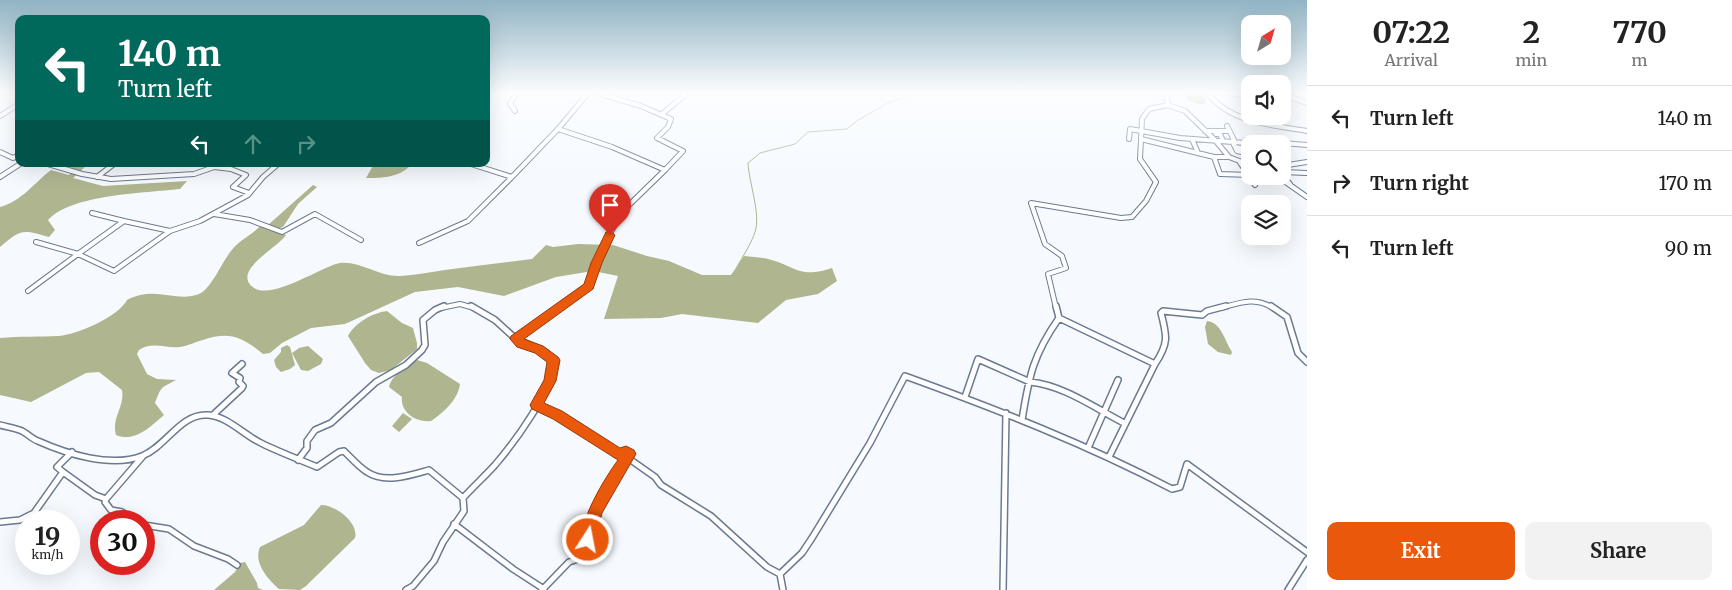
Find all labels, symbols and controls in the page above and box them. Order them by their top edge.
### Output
text: 07:22 [1372,13,1450,51]
text: 2 [1522,13,1540,51]
text: 770 [1612,13,1667,51]
north arrow [1241,15,1291,65]
map controls [1241,15,1291,245]
text: 140 m [118,32,221,76]
icon: left [35,35,100,100]
text: Arrival [1385,50,1438,70]
text: min [1515,50,1547,70]
text: m [1632,50,1648,70]
text: Turn left [118,75,212,103]
button: sound [1241,75,1291,125]
icon: left [1327,104,1355,132]
text: Turn left [1370,106,1454,130]
text: 140 m [1657,106,1712,130]
icon: left [186,130,214,158]
icon: ahead [239,130,267,158]
icon: right [292,130,320,158]
button: search [1241,135,1291,185]
icon: right [1327,169,1355,197]
text: Turn right [1370,171,1469,195]
text: 170 m [1659,171,1712,195]
pin [589,184,631,235]
icon: arrive [596,191,624,219]
button: layers [1241,195,1291,245]
icon: left [1327,234,1355,262]
text: Turn left [1370,236,1454,260]
text: 90 m [1665,236,1712,260]
speed limit sign: 30 [90,510,155,575]
position arrow [561,513,613,565]
text: 19 [35,520,60,552]
button: Exit [1327,522,1515,580]
button: Share [1525,522,1712,580]
text: km/h [32,547,63,562]

